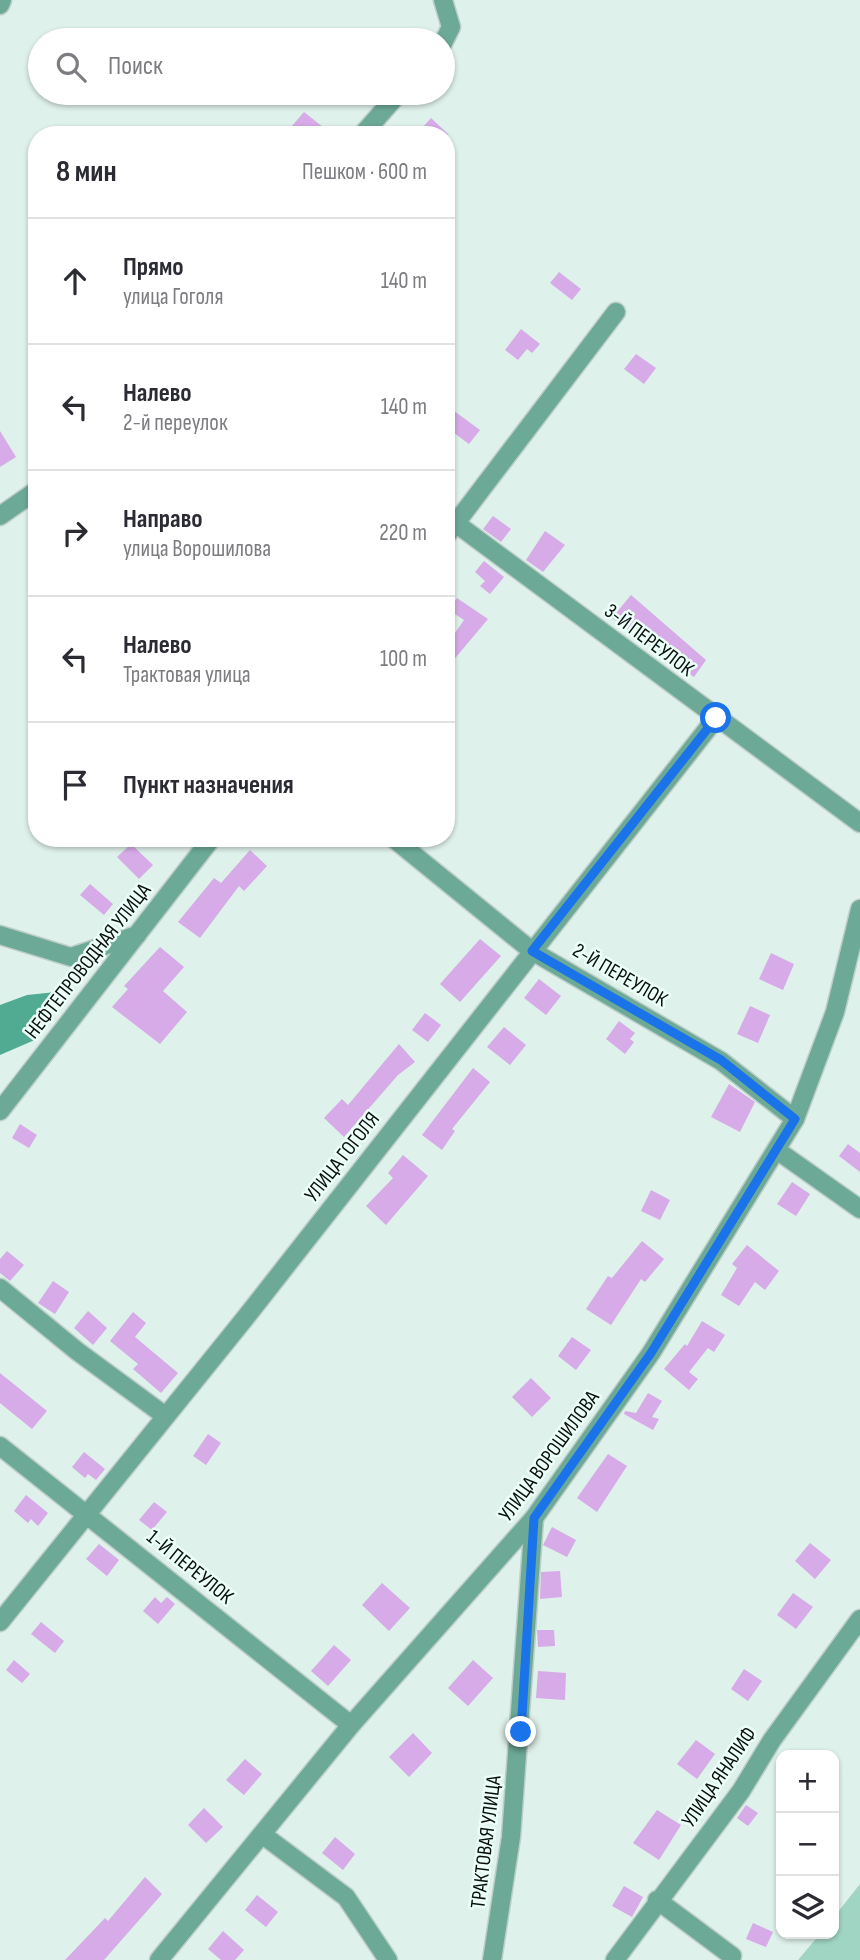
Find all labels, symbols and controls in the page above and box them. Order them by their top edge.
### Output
search box [28,28,455,105]
icon: search [52,48,90,86]
text: Поиск [108,51,163,82]
text: 8 мин [56,154,117,190]
text: Пешком · 600 m [302,158,427,186]
text: Прямо [123,252,184,283]
icon: ahead [56,262,94,300]
text: 140 m [381,267,427,295]
text: улица Гоголя [123,283,223,311]
text: Налево [123,378,192,409]
icon: left [56,388,94,426]
text: 140 m [381,393,427,421]
text: 2-й переулок [123,409,228,437]
text: Направо [123,504,202,535]
icon: right [56,514,94,552]
text: 220 m [379,519,427,547]
text: улица Ворошилова [123,535,271,563]
street label: 3-Й ПЕРЕУЛОК [599,598,699,682]
text: Налево [123,630,192,661]
icon: left [56,640,94,678]
text: 100 m [380,645,427,673]
text: Трактовая улица [123,661,251,689]
route start [700,702,731,733]
icon: arrive [56,766,94,804]
text: Пункт назначения [123,770,294,801]
street label: НЕФТЕПРОВОДНАЯ УЛИЦА [20,878,157,1044]
street label: 2-Й ПЕРЕУЛОК [568,938,672,1012]
street label: УЛИЦА ГОГОЛЯ [299,1107,385,1207]
street label: УЛИЦА ВОРОШИЛОВА [493,1385,605,1526]
street label: 1-Й ПЕРЕУЛОК [142,1525,239,1610]
route end [505,1716,536,1747]
street label: УЛИЦА ЯНАЛИФ [676,1722,762,1832]
map controls [776,1750,839,1939]
button: + [776,1750,839,1813]
street label: ТРАКТОВАЯ УЛИЦА [465,1773,507,1910]
button: − [776,1813,839,1876]
button: layers [776,1876,839,1939]

